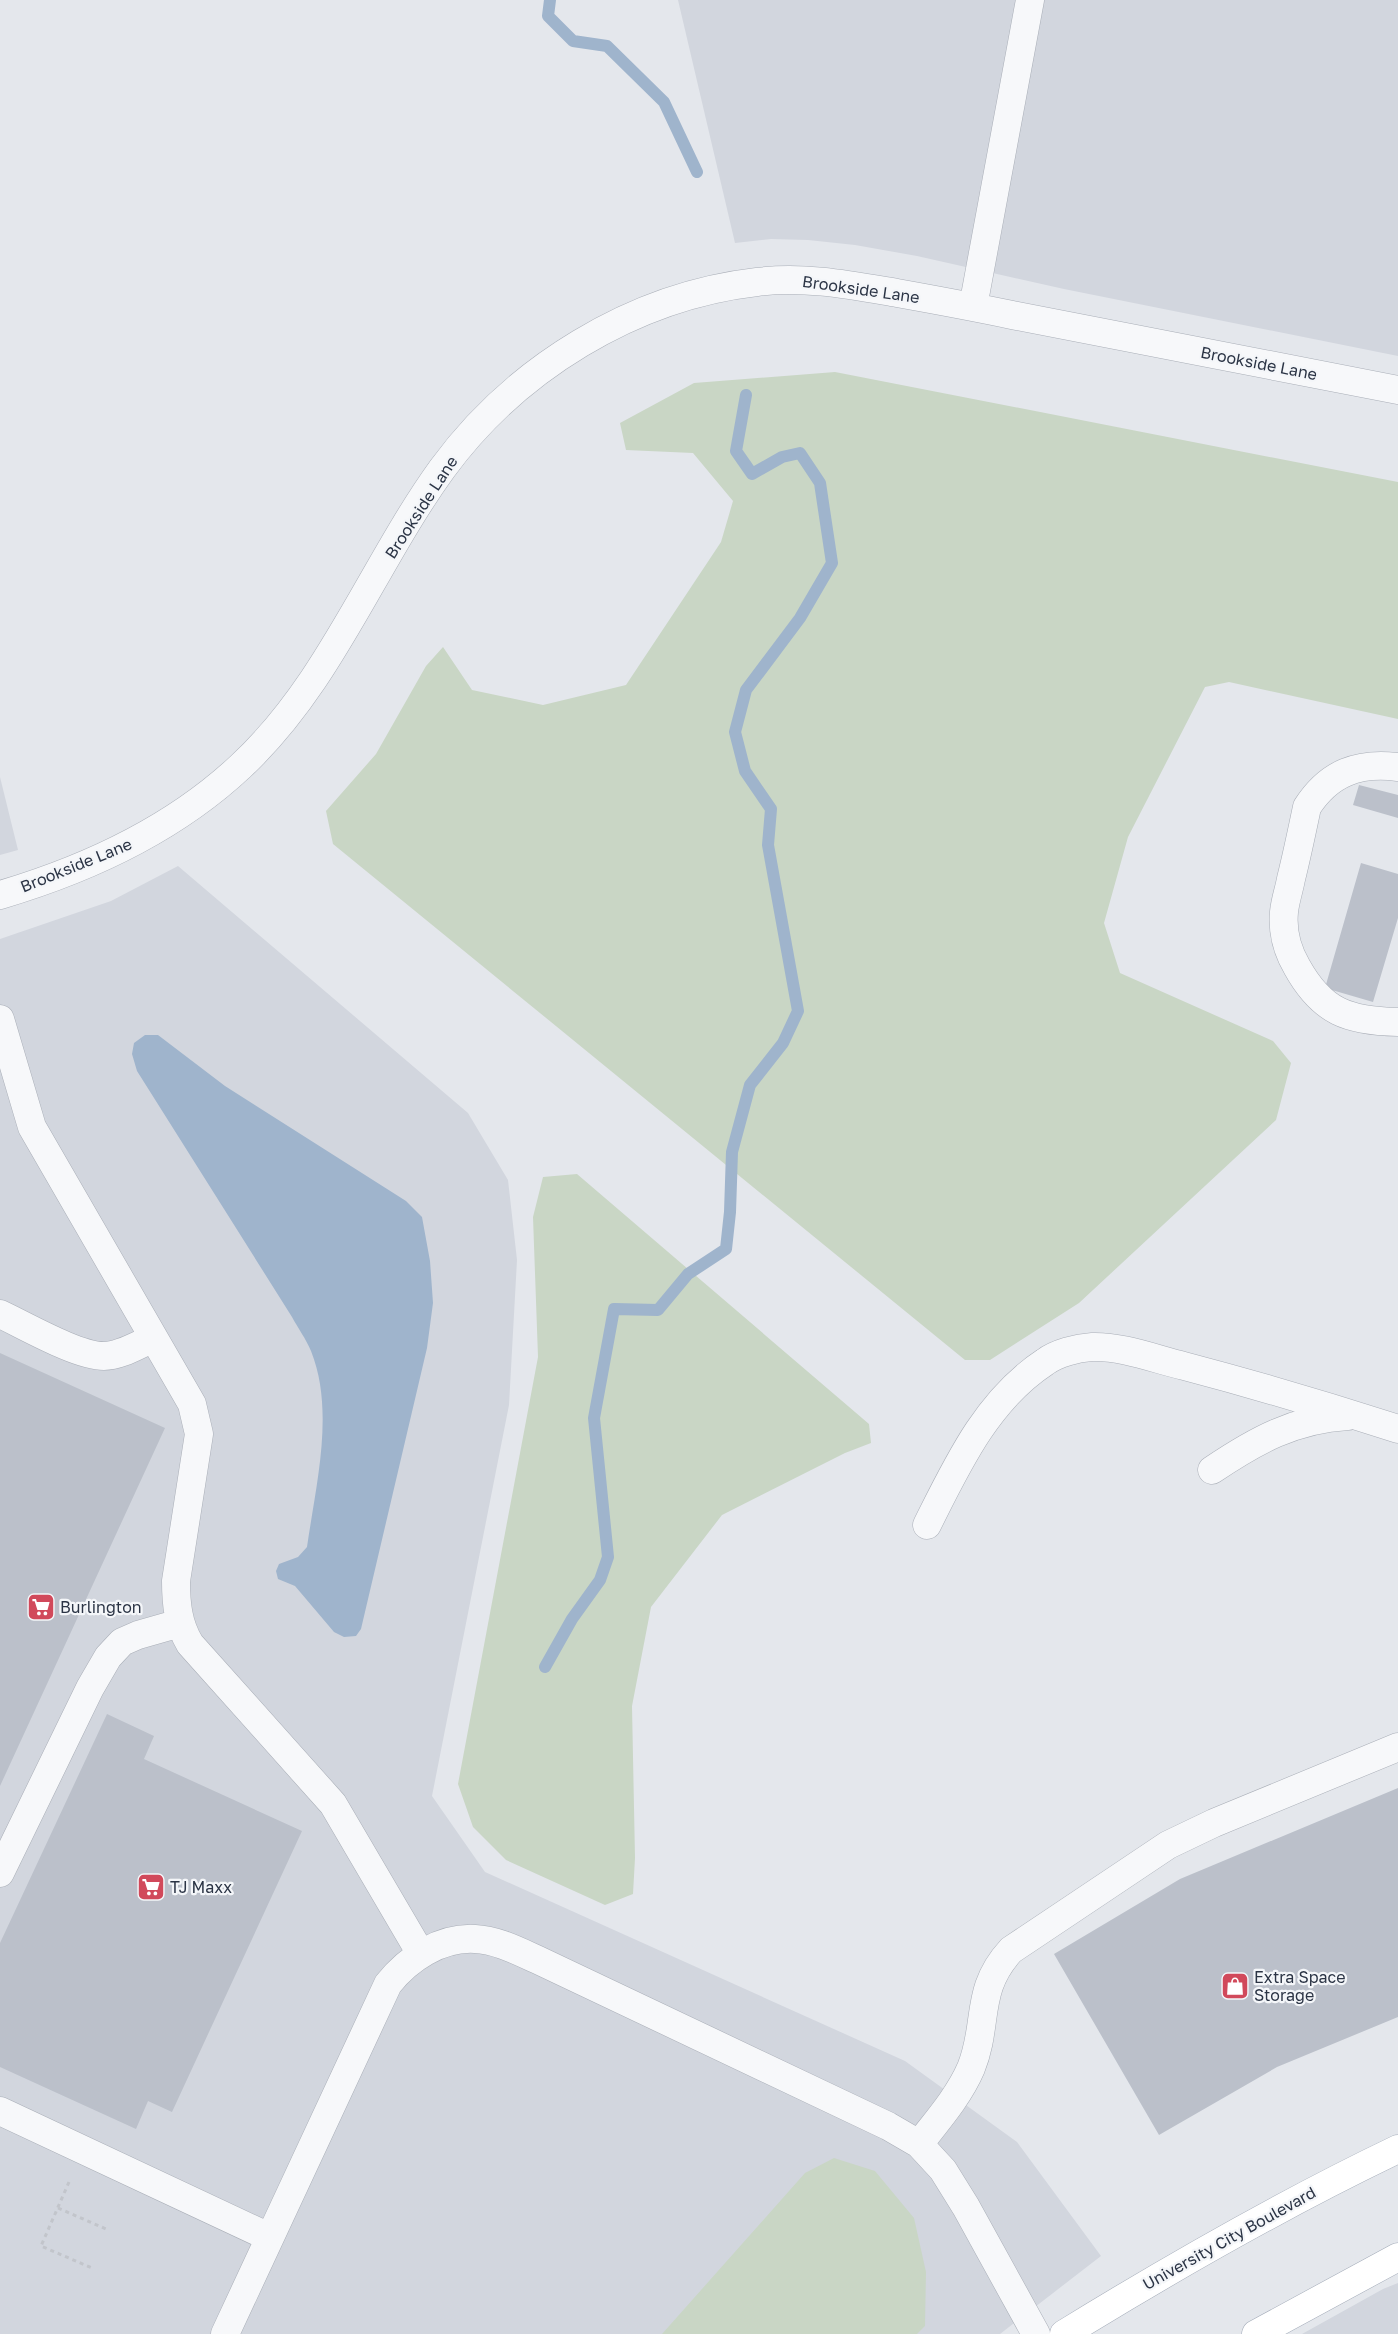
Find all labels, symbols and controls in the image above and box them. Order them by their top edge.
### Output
street label: Brookside Lane [801,271,921,307]
street label: Brookside Lane [1199,342,1319,384]
street label: Brookside Lane [380,452,462,562]
street label: Brookside Lane [17,834,135,896]
supermarket icon: Burlington [26,1592,56,1622]
place label: Burlington [60,1597,142,1617]
supermarket icon: TJ Maxx [136,1872,166,1902]
place label: TJ Maxx [170,1877,232,1897]
place label: Extra Space Storage [1254,1967,1346,2005]
shop icon: Extra Space Storage [1220,1971,1250,2001]
street label: University City Boulevard [1139,2182,1319,2294]

